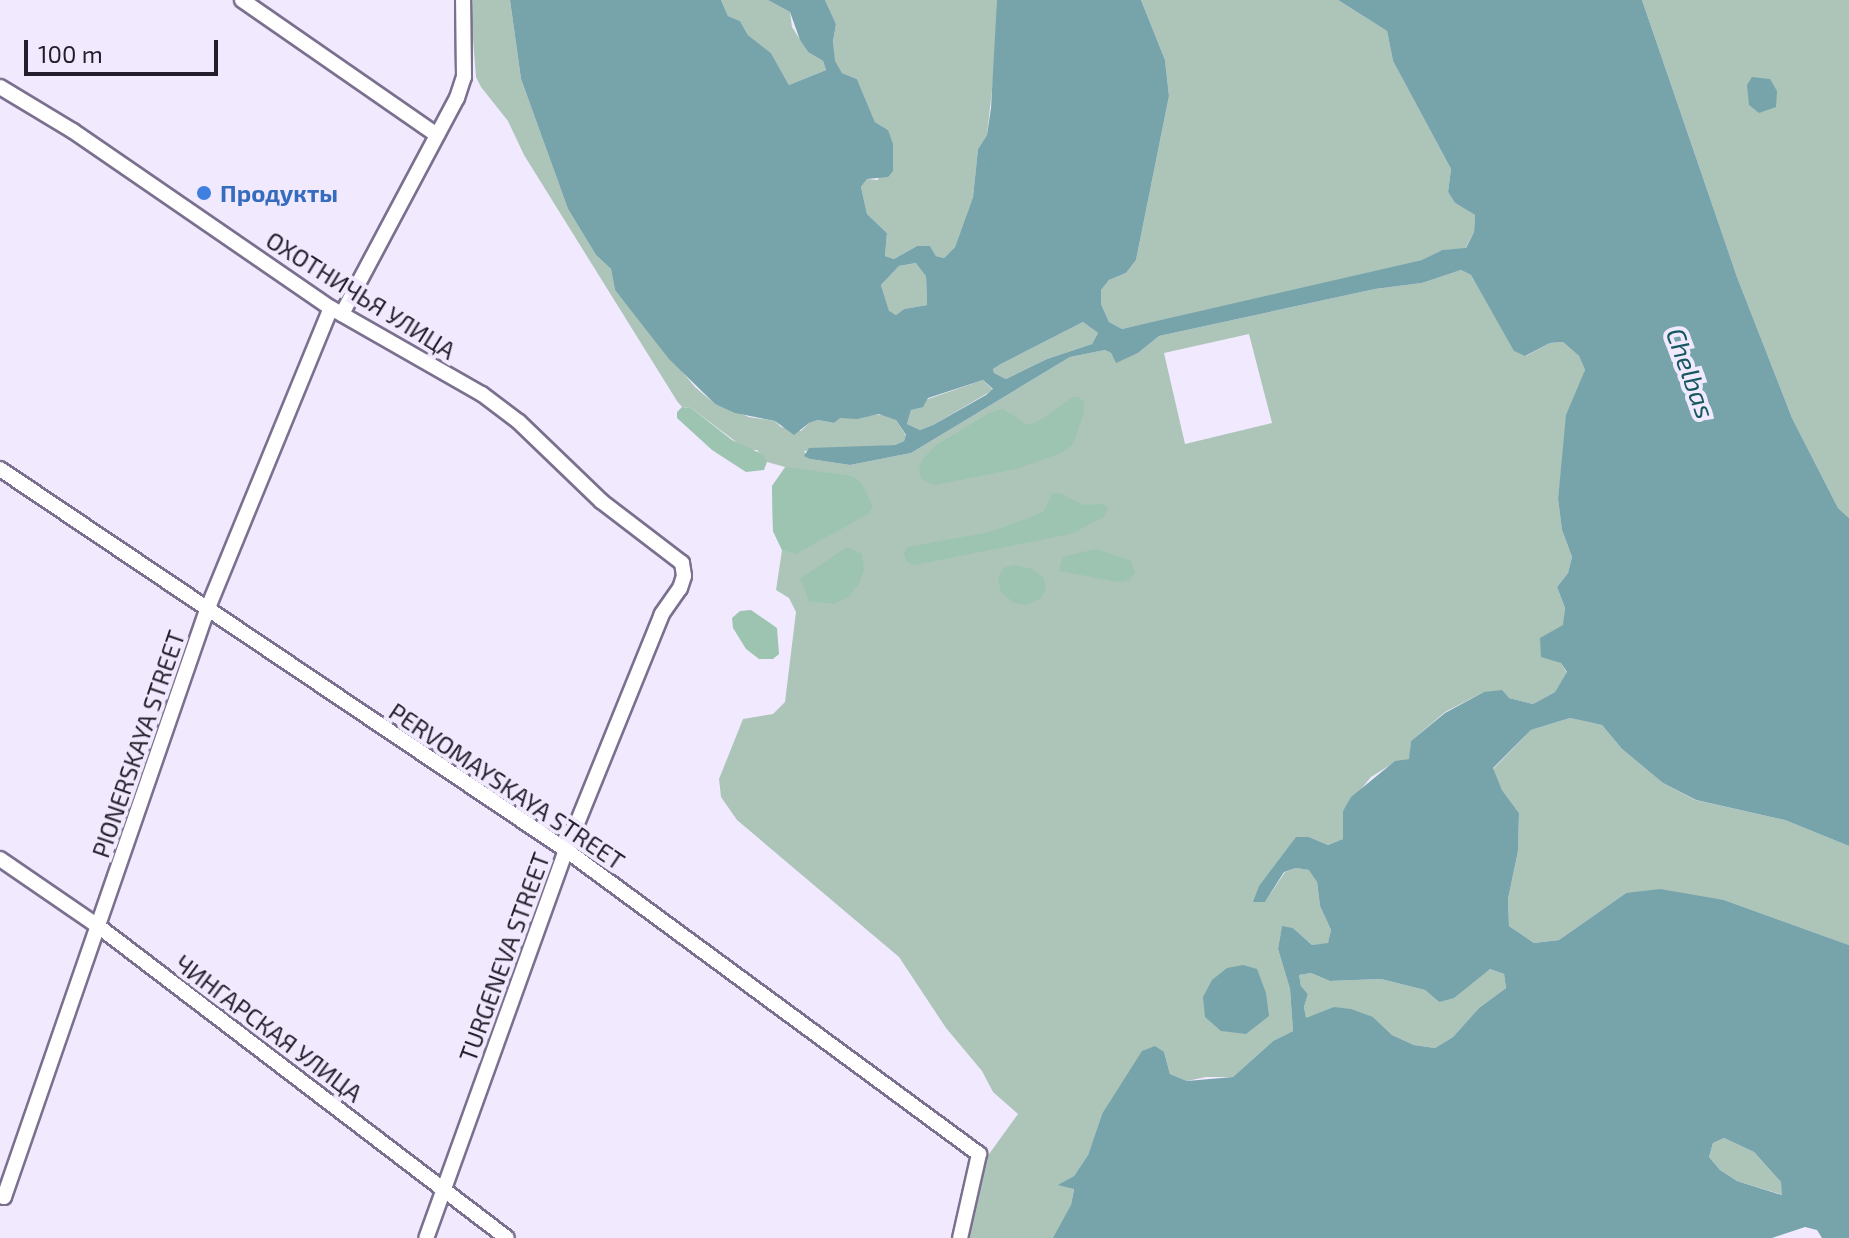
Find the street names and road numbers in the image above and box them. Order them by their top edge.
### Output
street label: ОХОТНИЧЬЯ УЛИЦА [261,225,461,365]
street label: PIONERSKAYA STREET [86,626,190,862]
street label: PERVOMAYSKAYA STREET [384,696,630,876]
street label: TURGENEVA STREET [453,848,555,1066]
street label: ЧИНГАРСКАЯ УЛИЦА [170,948,368,1108]

